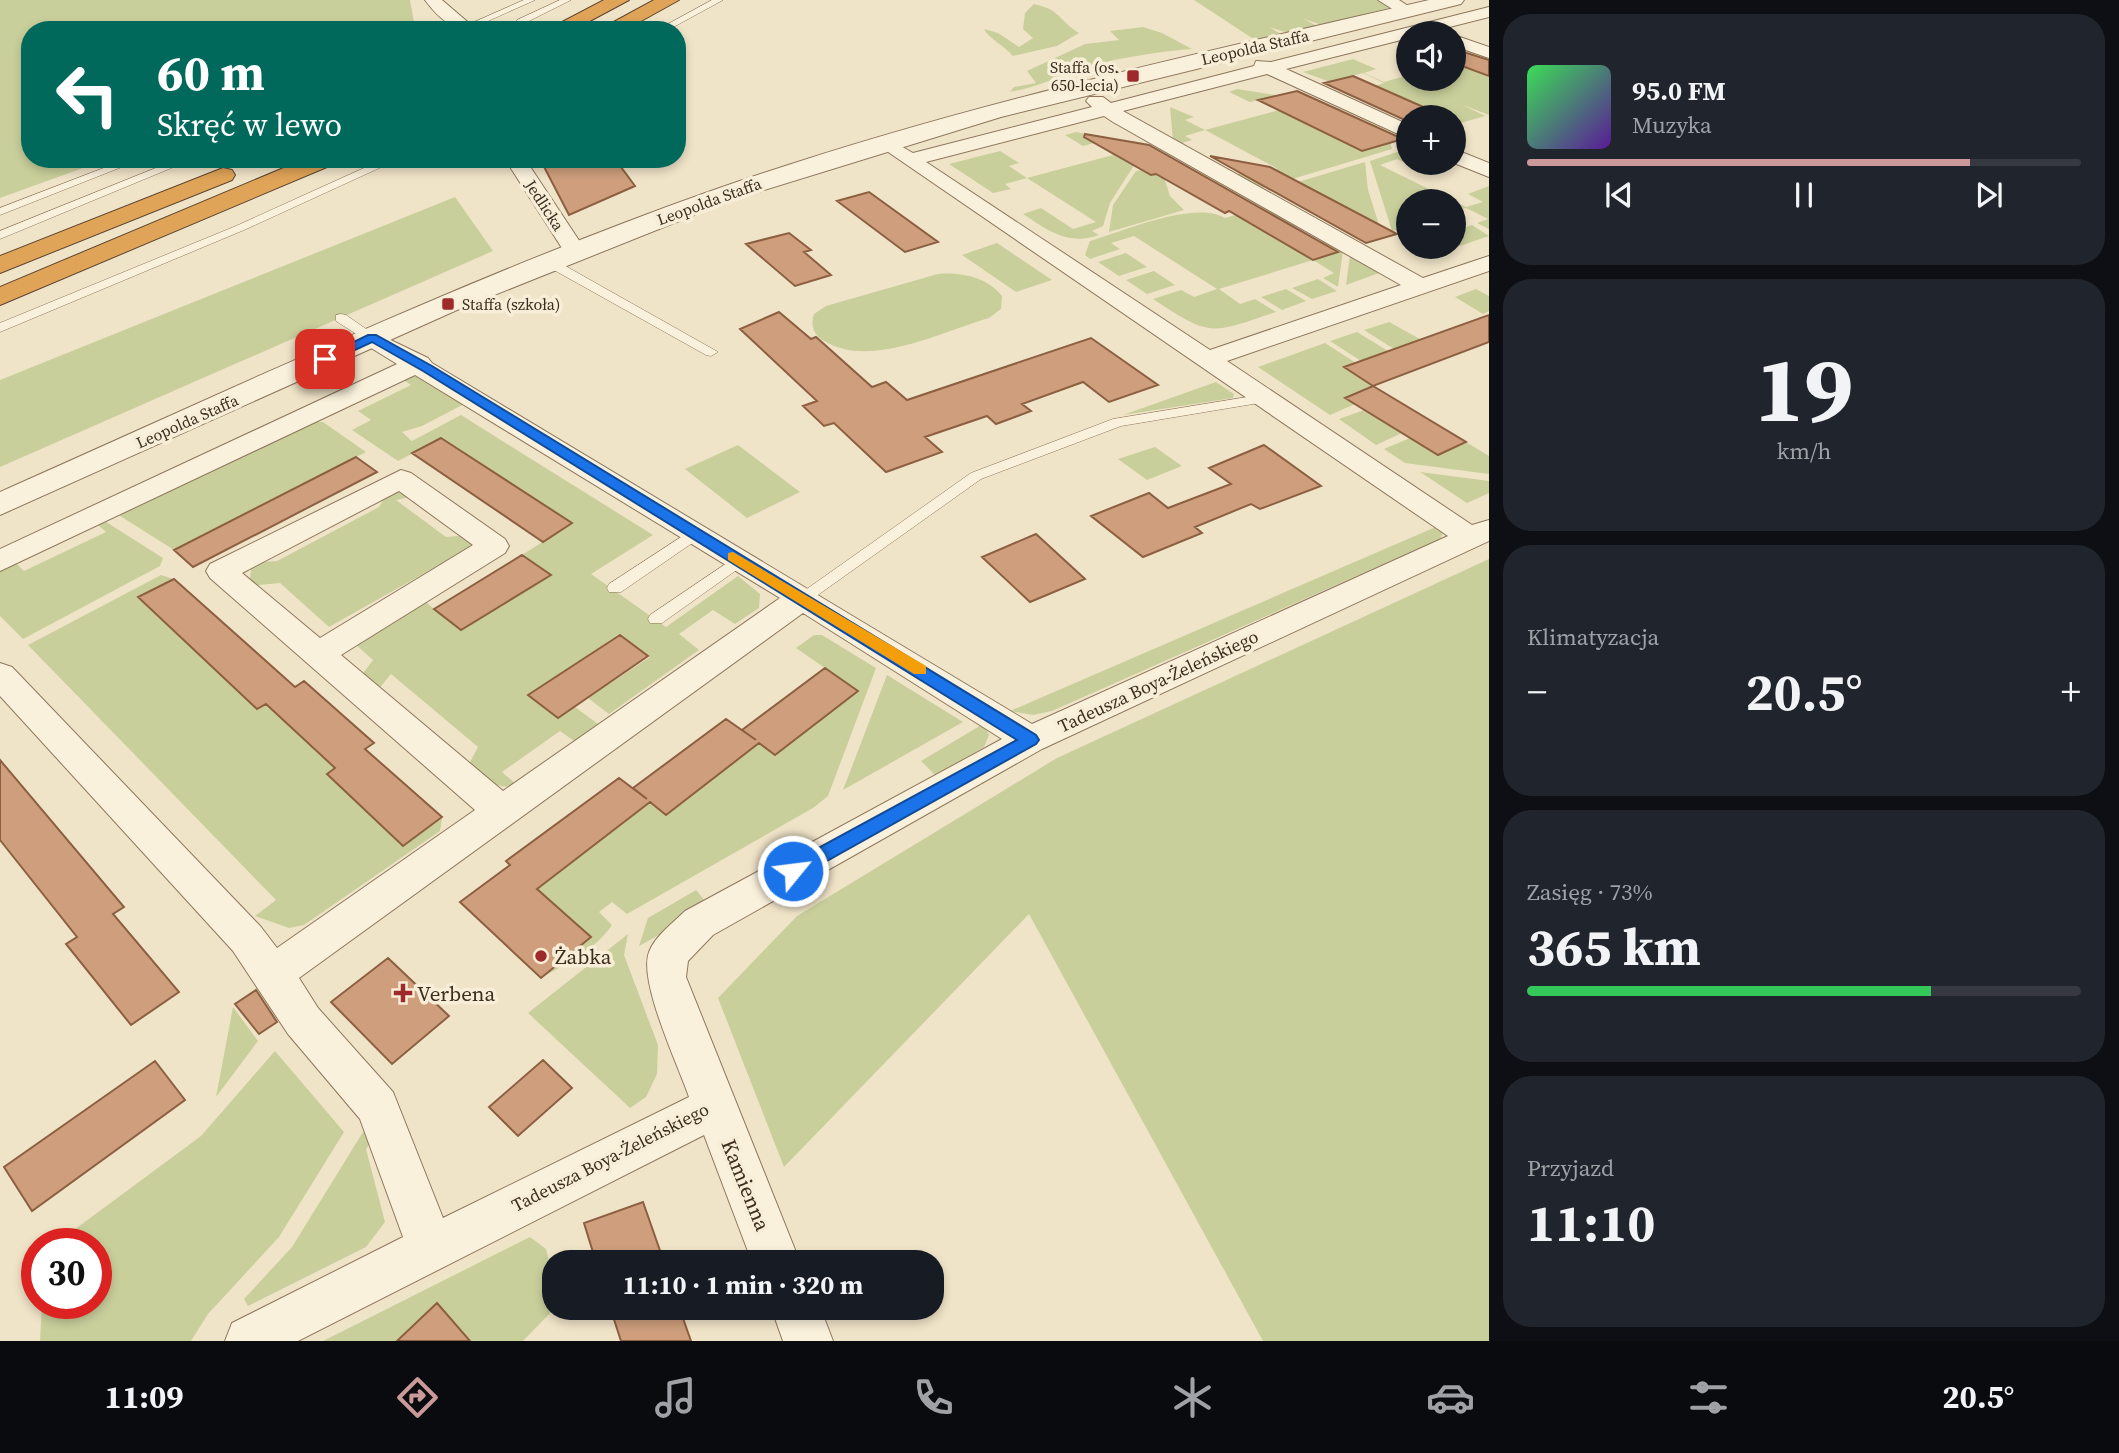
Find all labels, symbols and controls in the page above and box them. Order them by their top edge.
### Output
map controls [1396,21,1466,259]
button: sound [1396,21,1466,91]
street label: Leopolda Staffa [1199,24,1312,70]
text: 60 m [157,39,265,106]
icon: left [42,49,133,140]
place label: Staffa (os. 650-lecia) [1050,56,1119,96]
marker: Staffa (os. 650-lecia) [1125,68,1141,84]
text: 95.0 FM [1632,73,1726,109]
text: Skręć w lewo [157,103,342,147]
button: + [1396,105,1466,175]
text: Muzyka [1632,109,1712,141]
street label: Leopolda Staffa [654,172,765,230]
street label: Jedlicka [520,174,570,236]
icon: previous [1600,176,1638,214]
icon: pause [1785,176,1823,214]
icon: next [1970,176,2008,214]
button: − [1396,189,1466,259]
place label: Staffa (szkoła) [462,293,560,315]
marker: Staffa (szkoła) [440,296,456,312]
text: 19 [1755,327,1853,451]
pin [295,329,355,389]
icon: arrive [306,340,344,378]
street label: Leopolda Staffa [132,388,242,453]
text: km/h [1777,435,1831,467]
text: Klimatyzacja [1527,621,1659,653]
street label: Tadeusza Boya-Żeleńskiego [1054,623,1262,738]
text: 20.5° [1745,656,1863,727]
text: − [1527,666,1547,718]
text: + [2061,666,2081,718]
position arrow [756,834,830,908]
text: Zasięg · 73% [1527,876,1653,908]
text: 365 km [1527,911,1701,982]
place label: Żabka [555,942,612,971]
marker: Żabka [533,948,549,964]
place label: Verbena [417,979,496,1008]
marker: Verbena [395,985,411,1001]
street label: Tadeusza Boya-Żeleńskiego [507,1096,713,1218]
street label: Kamienna [714,1135,778,1235]
text: Przyjazd [1527,1152,1614,1184]
text: 11:10 [1527,1187,1655,1258]
speed limit sign: 30 [21,1228,112,1319]
text: 11:10 · 1 min · 320 m [623,1267,863,1303]
icon: directions [393,1373,442,1422]
icon: music [651,1373,700,1422]
icon: phone [909,1373,958,1422]
icon: climate [1168,1373,1217,1422]
icon: car [1426,1373,1475,1422]
icon: filters [1684,1373,1733,1422]
text: 11:09 [105,1375,184,1419]
text: 20.5° [1942,1375,2014,1419]

